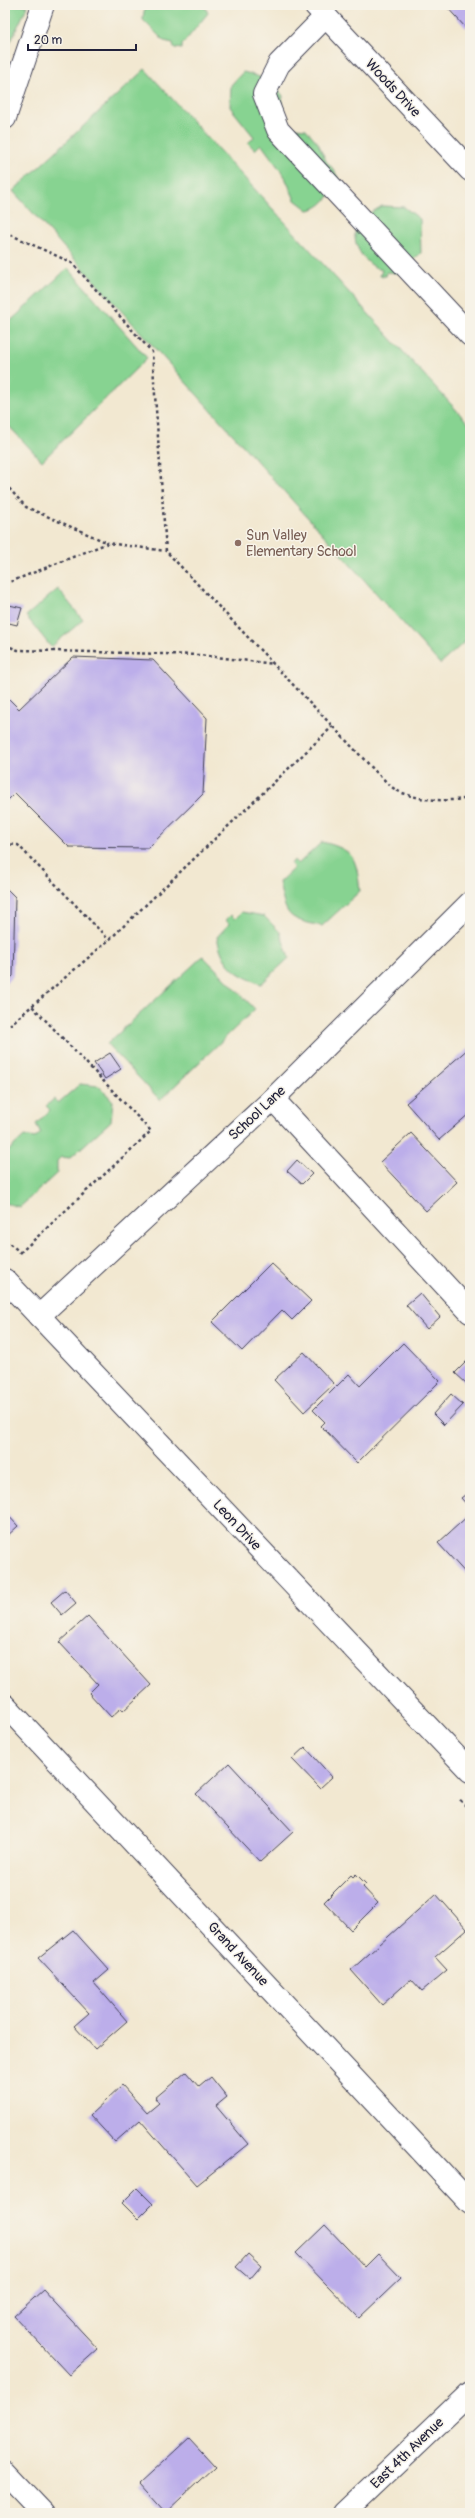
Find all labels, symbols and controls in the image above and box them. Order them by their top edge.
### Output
scale bar [28,26,136,52]
text: 20 m [34,33,63,48]
street label: Woods Drive [362,55,424,121]
place label: Sun Valley Elementary School [246,527,357,560]
marker: Sun Valley Elementary School [233,538,243,548]
street label: School Lane [225,1082,289,1144]
street label: Leon Drive [209,1496,265,1554]
street label: Grand Avenue [204,1918,272,1990]
street label: East 4th Avenue [367,2414,447,2492]

